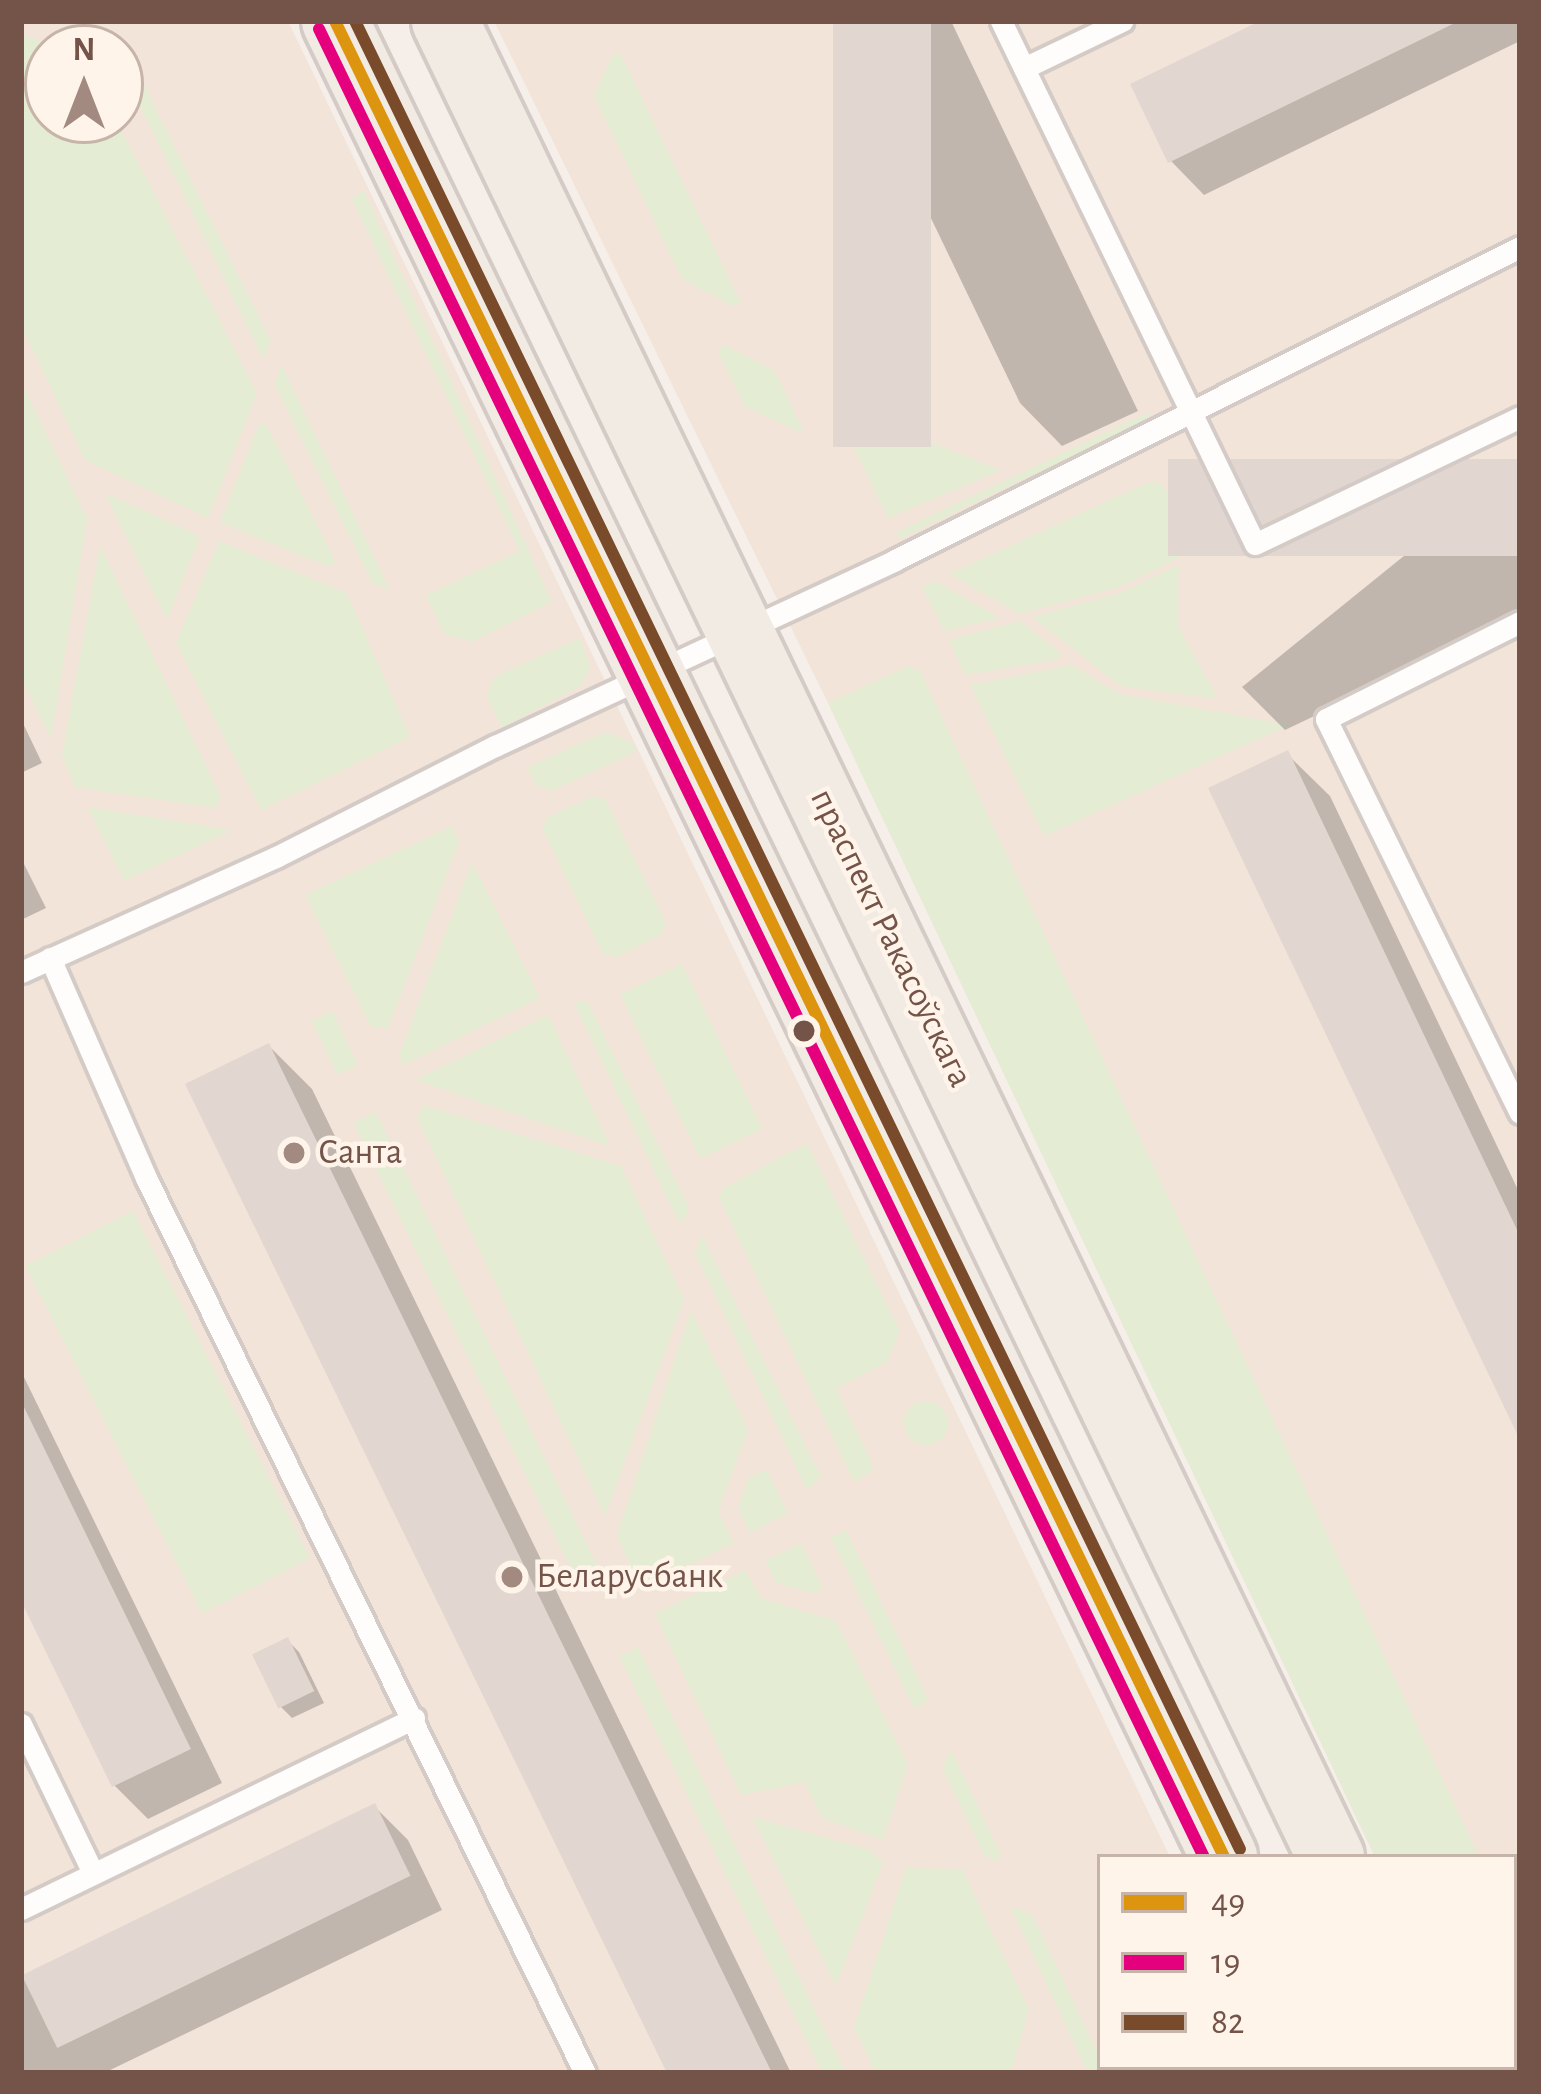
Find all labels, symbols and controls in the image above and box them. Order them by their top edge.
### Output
north arrow [24,24,144,144]
text: N [73,34,95,67]
street label: праспект Ракасоўскага [800,782,982,1094]
unlabelled marker [793,1020,815,1042]
place label: Санта [318,1131,403,1175]
marker: Санта [281,1140,307,1166]
place label: Беларусбанк [536,1555,723,1599]
marker: Беларусбанк [499,1564,525,1590]
legend [1097,1854,1517,2070]
text: 49 [1211,1884,1245,1920]
text: 19 [1211,1944,1240,1980]
text: 82 [1211,2004,1244,2040]

